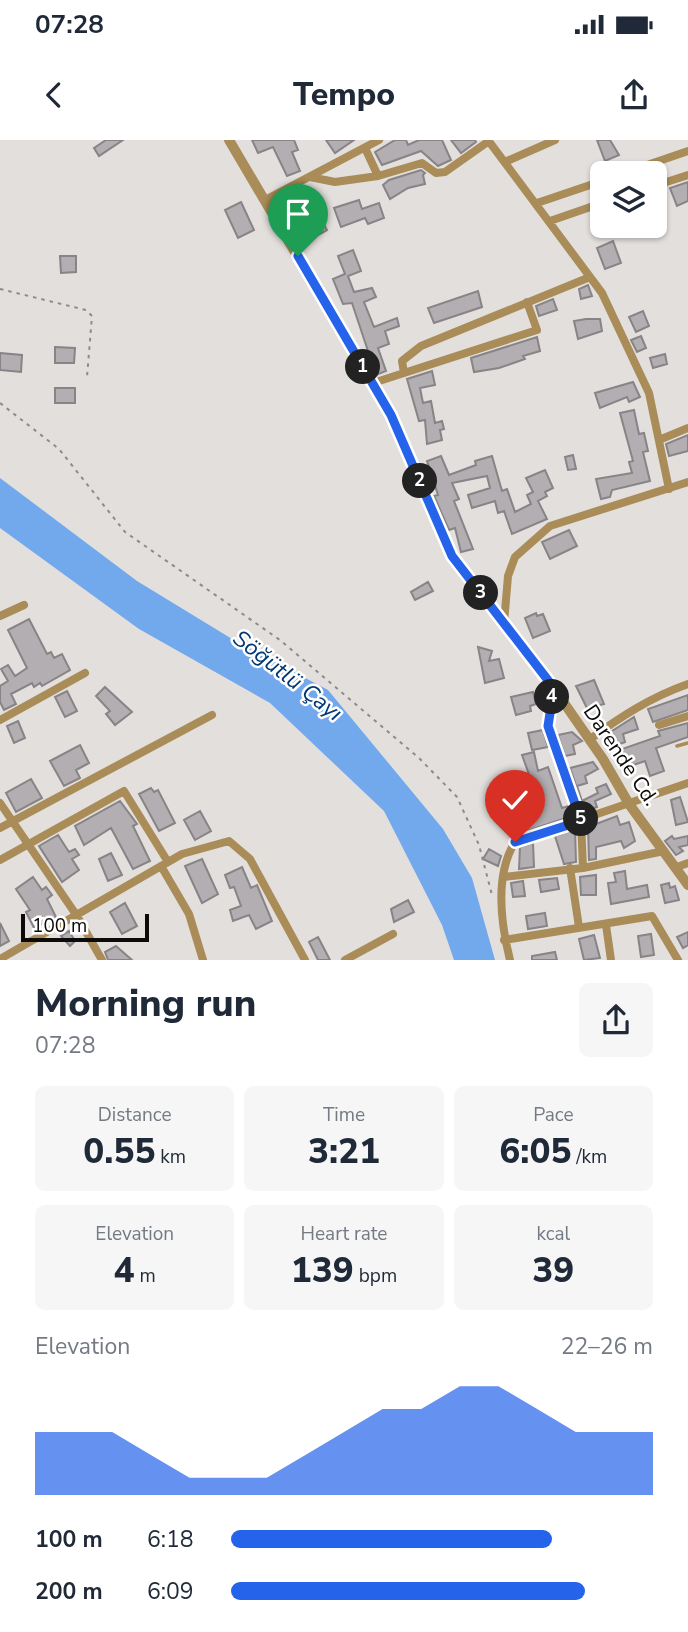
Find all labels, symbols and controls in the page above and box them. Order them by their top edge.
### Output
text: 07:28 [35,7,104,42]
text: Tempo [293,73,395,116]
icon: back [35,76,73,114]
icon: share [615,76,653,114]
map controls [590,161,667,238]
button: layers [590,161,667,238]
pin [268,184,328,256]
icon: arrive [279,195,317,233]
pin: 1 [346,350,380,384]
text: 1 [357,353,368,379]
pin: 2 [402,464,438,498]
text: 2 [414,467,425,493]
pin: 3 [463,575,498,610]
text: 3 [475,579,486,605]
water label: Söğütlü Çayı [226,623,349,728]
pin: 4 [534,680,570,714]
text: 4 [546,683,557,709]
street label: Darende Cd. [577,699,665,811]
pin [485,770,545,842]
icon: check [496,781,534,819]
pin: 5 [564,802,598,836]
text: 5 [575,805,586,831]
scale bar [21,911,149,943]
text: 100 m [32,913,87,939]
text: Morning run [35,978,256,1029]
button: share [579,983,653,1057]
text: 07:28 [35,1030,95,1061]
text: Distance [98,1102,172,1128]
text: Time [323,1102,365,1128]
text: Pace [533,1102,574,1128]
text: 0.55 [83,1128,155,1175]
text: 3:21 [308,1128,380,1175]
text: 6:05 [499,1128,571,1175]
text: km [155,1144,186,1170]
text: /km [571,1144,607,1170]
text: Elevation [95,1221,174,1247]
text: Heart rate [301,1221,387,1247]
text: kcal [536,1221,570,1247]
text: 4 [114,1247,135,1294]
text: 139 [291,1247,354,1294]
text: 39 [532,1247,574,1294]
text: m [135,1263,156,1289]
text: bpm [354,1263,397,1289]
text: Elevation [35,1331,130,1362]
text: 22–26 m [561,1331,653,1362]
text: 100 m [35,1524,103,1555]
text: 6:18 [147,1524,194,1555]
text: 200 m [35,1576,103,1607]
text: 6:09 [147,1576,194,1607]

